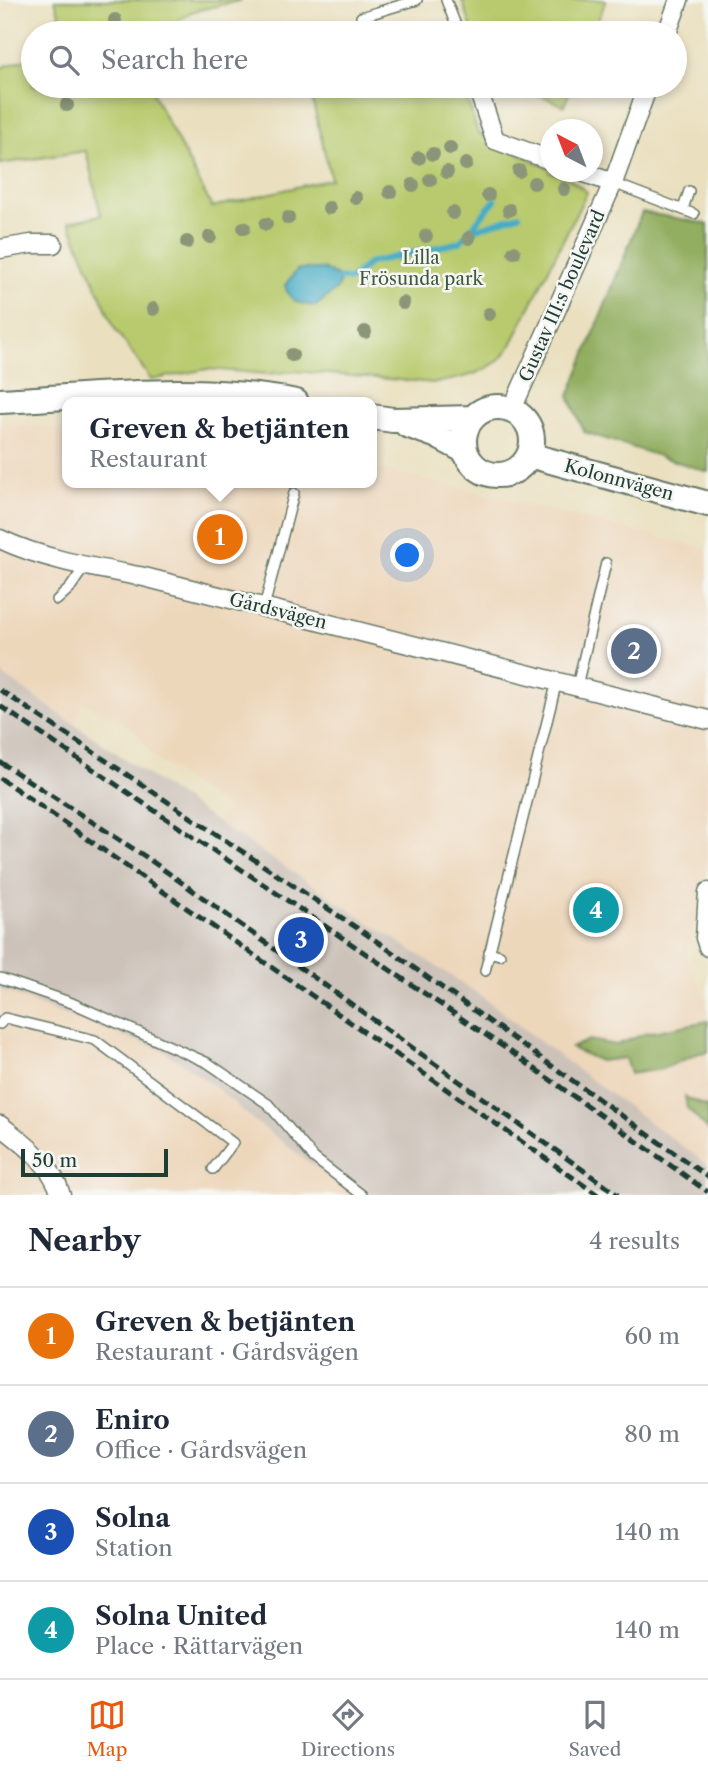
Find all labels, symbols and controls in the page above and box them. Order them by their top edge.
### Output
search box [21,21,687,98]
icon: search [45,41,83,79]
text: Search here [101,44,248,76]
north arrow [540,119,603,182]
street label: Gustav III:s boulevard [514,207,610,385]
park label: Lilla Frösunda park [359,247,485,290]
popup [62,397,377,488]
text: Greven & betjänten [89,413,350,445]
text: Restaurant [89,445,207,473]
street label: Kolonnvägen [562,455,676,505]
pin: 1 [197,511,243,563]
your location [390,538,424,572]
street label: Gårdsvägen [227,588,329,634]
pin: 2 [611,625,657,677]
pin: 4 [573,884,619,936]
pin: 3 [278,914,324,966]
scale bar [21,1146,168,1178]
text: 50 m [32,1149,77,1172]
text: Nearby [28,1222,141,1259]
text: 4 results [589,1227,680,1255]
text: Greven & betjänten [95,1306,355,1338]
text: 1 [46,1322,56,1350]
text: 60 m [624,1322,680,1350]
text: Restaurant · Gårdsvägen [95,1338,359,1366]
text: Eniro [95,1404,170,1436]
text: 2 [44,1420,58,1448]
text: 80 m [624,1420,680,1448]
text: Office · Gårdsvägen [95,1436,307,1464]
text: Solna [95,1502,170,1534]
text: 3 [45,1518,58,1546]
text: 140 m [615,1518,680,1546]
text: Station [95,1534,173,1562]
text: Solna United [95,1600,267,1632]
text: 4 [44,1616,58,1644]
text: 140 m [615,1616,680,1644]
text: Place · Rättarvägen [95,1632,303,1660]
tab: Map [87,1696,128,1761]
tab: Directions [301,1696,395,1761]
tab: Saved [568,1696,621,1761]

